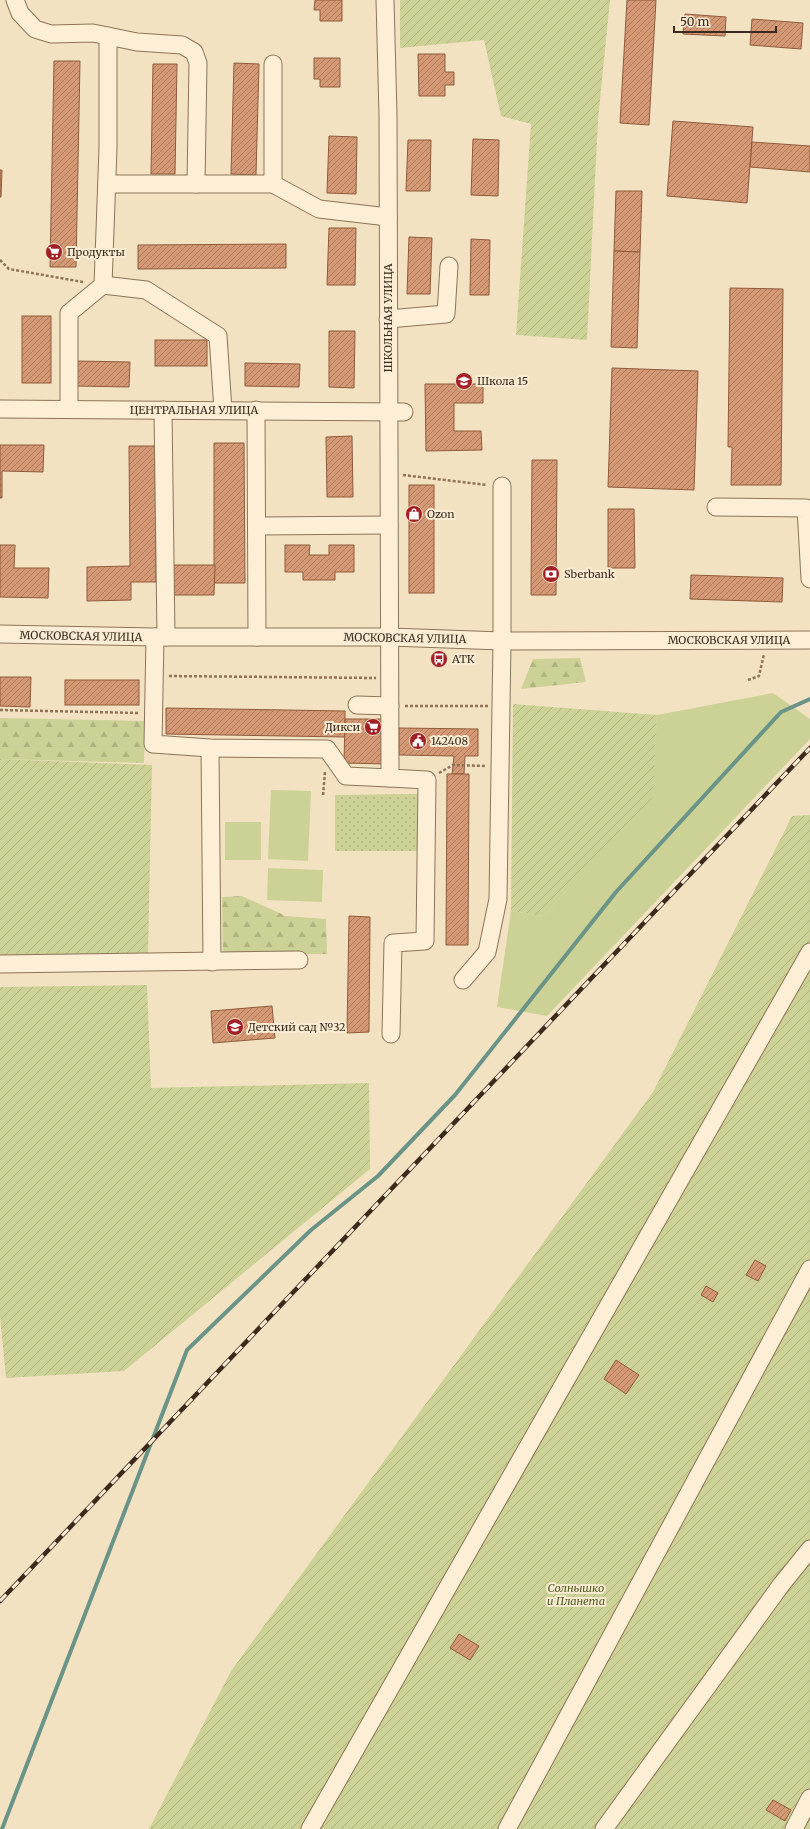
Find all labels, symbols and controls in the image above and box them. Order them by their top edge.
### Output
scale bar [674,8,776,34]
text: 50 m [680,14,709,29]
supermarket icon: Продукты [44,242,64,262]
place label: Продукты [67,245,125,259]
street label: ШКОЛЬНАЯ УЛИЦА [381,263,395,373]
school or university icon: Школа 15 [454,371,474,391]
place label: Школа 15 [477,374,528,388]
street label: ЦЕНТРАЛЬНАЯ УЛИЦА [130,403,259,417]
shop icon: Ozon [404,504,424,524]
place label: Ozon [427,507,455,521]
bank icon: Sberbank [541,564,561,584]
place label: Sberbank [564,567,615,581]
street label: МОСКОВСКАЯ УЛИЦА [20,628,143,644]
street label: МОСКОВСКАЯ УЛИЦА [344,630,467,646]
street label: МОСКОВСКАЯ УЛИЦА [668,633,791,647]
bus stop icon: АТК [429,649,449,669]
place label: АТК [451,652,475,666]
supermarket icon: Дикси [363,717,383,737]
place label: Дикси [325,720,360,734]
public building icon: 142408 [408,731,428,751]
place label: 142408 [431,734,468,748]
school or university icon: Детский сад №32 [225,1017,245,1037]
place label: Детский сад №32 [248,1020,346,1034]
park label: Солнышко и Планета [547,1581,605,1608]

